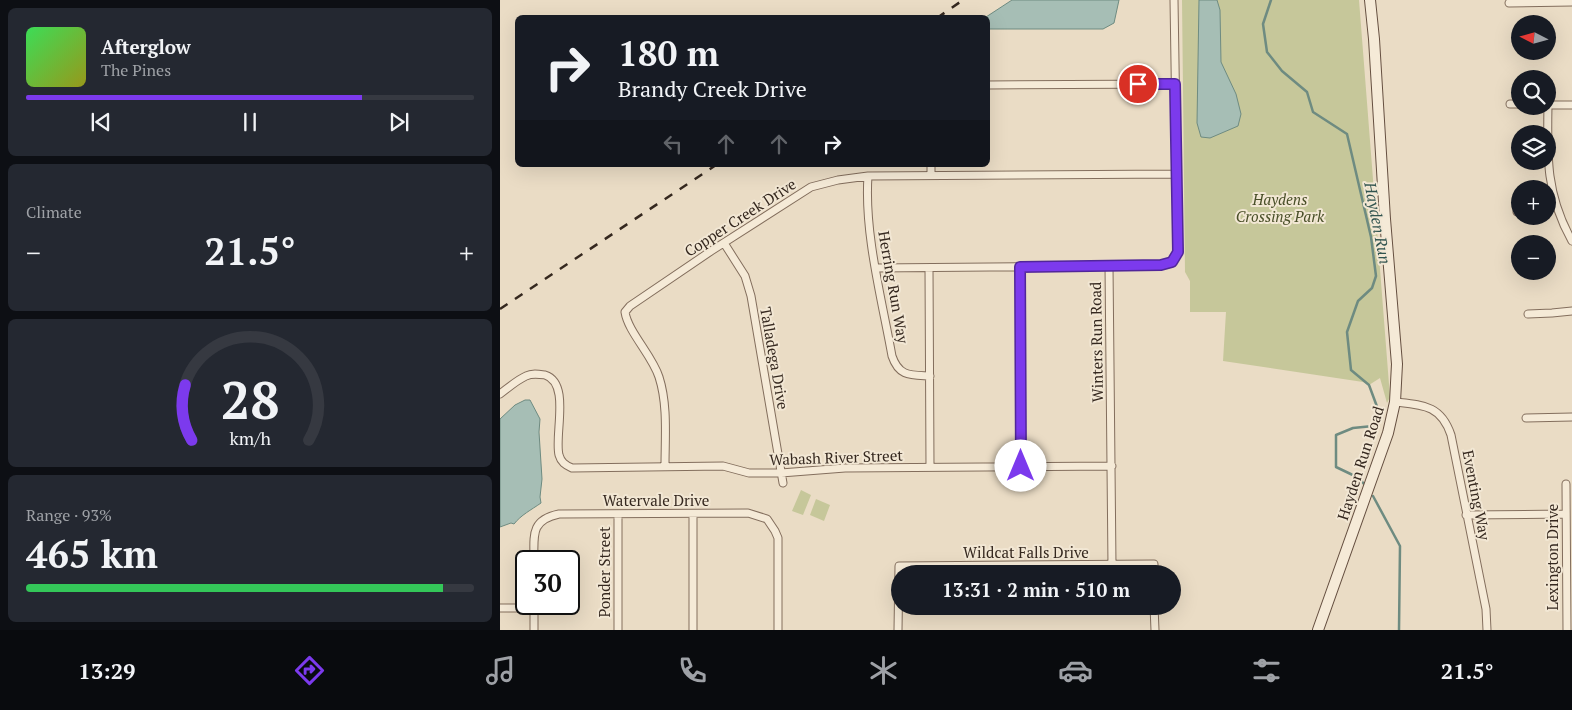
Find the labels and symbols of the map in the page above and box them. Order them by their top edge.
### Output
north arrow [1511,15,1556,60]
pin [1117,63,1159,105]
street label: Copper Creek Drive [680,173,800,261]
water label: Hayden Run [1359,179,1397,266]
park label: Haydens Crossing Park [1236,189,1325,226]
street label: Herring Run Way [874,229,914,345]
street label: Winters Run Road [1085,282,1107,402]
street label: Talladega Drive [756,305,794,411]
street label: Hayden Run Road [1332,403,1388,523]
position arrow [994,439,1046,491]
street label: Wabash River Street [769,445,904,469]
street label: Eventing Way [1458,448,1496,542]
street label: Watervale Drive [603,490,709,510]
street label: Lexington Drive [1542,504,1562,610]
street label: Ponder Street [594,526,614,618]
street label: Wildcat Falls Drive [963,542,1089,562]
speed limit sign: 30 [515,550,580,615]

